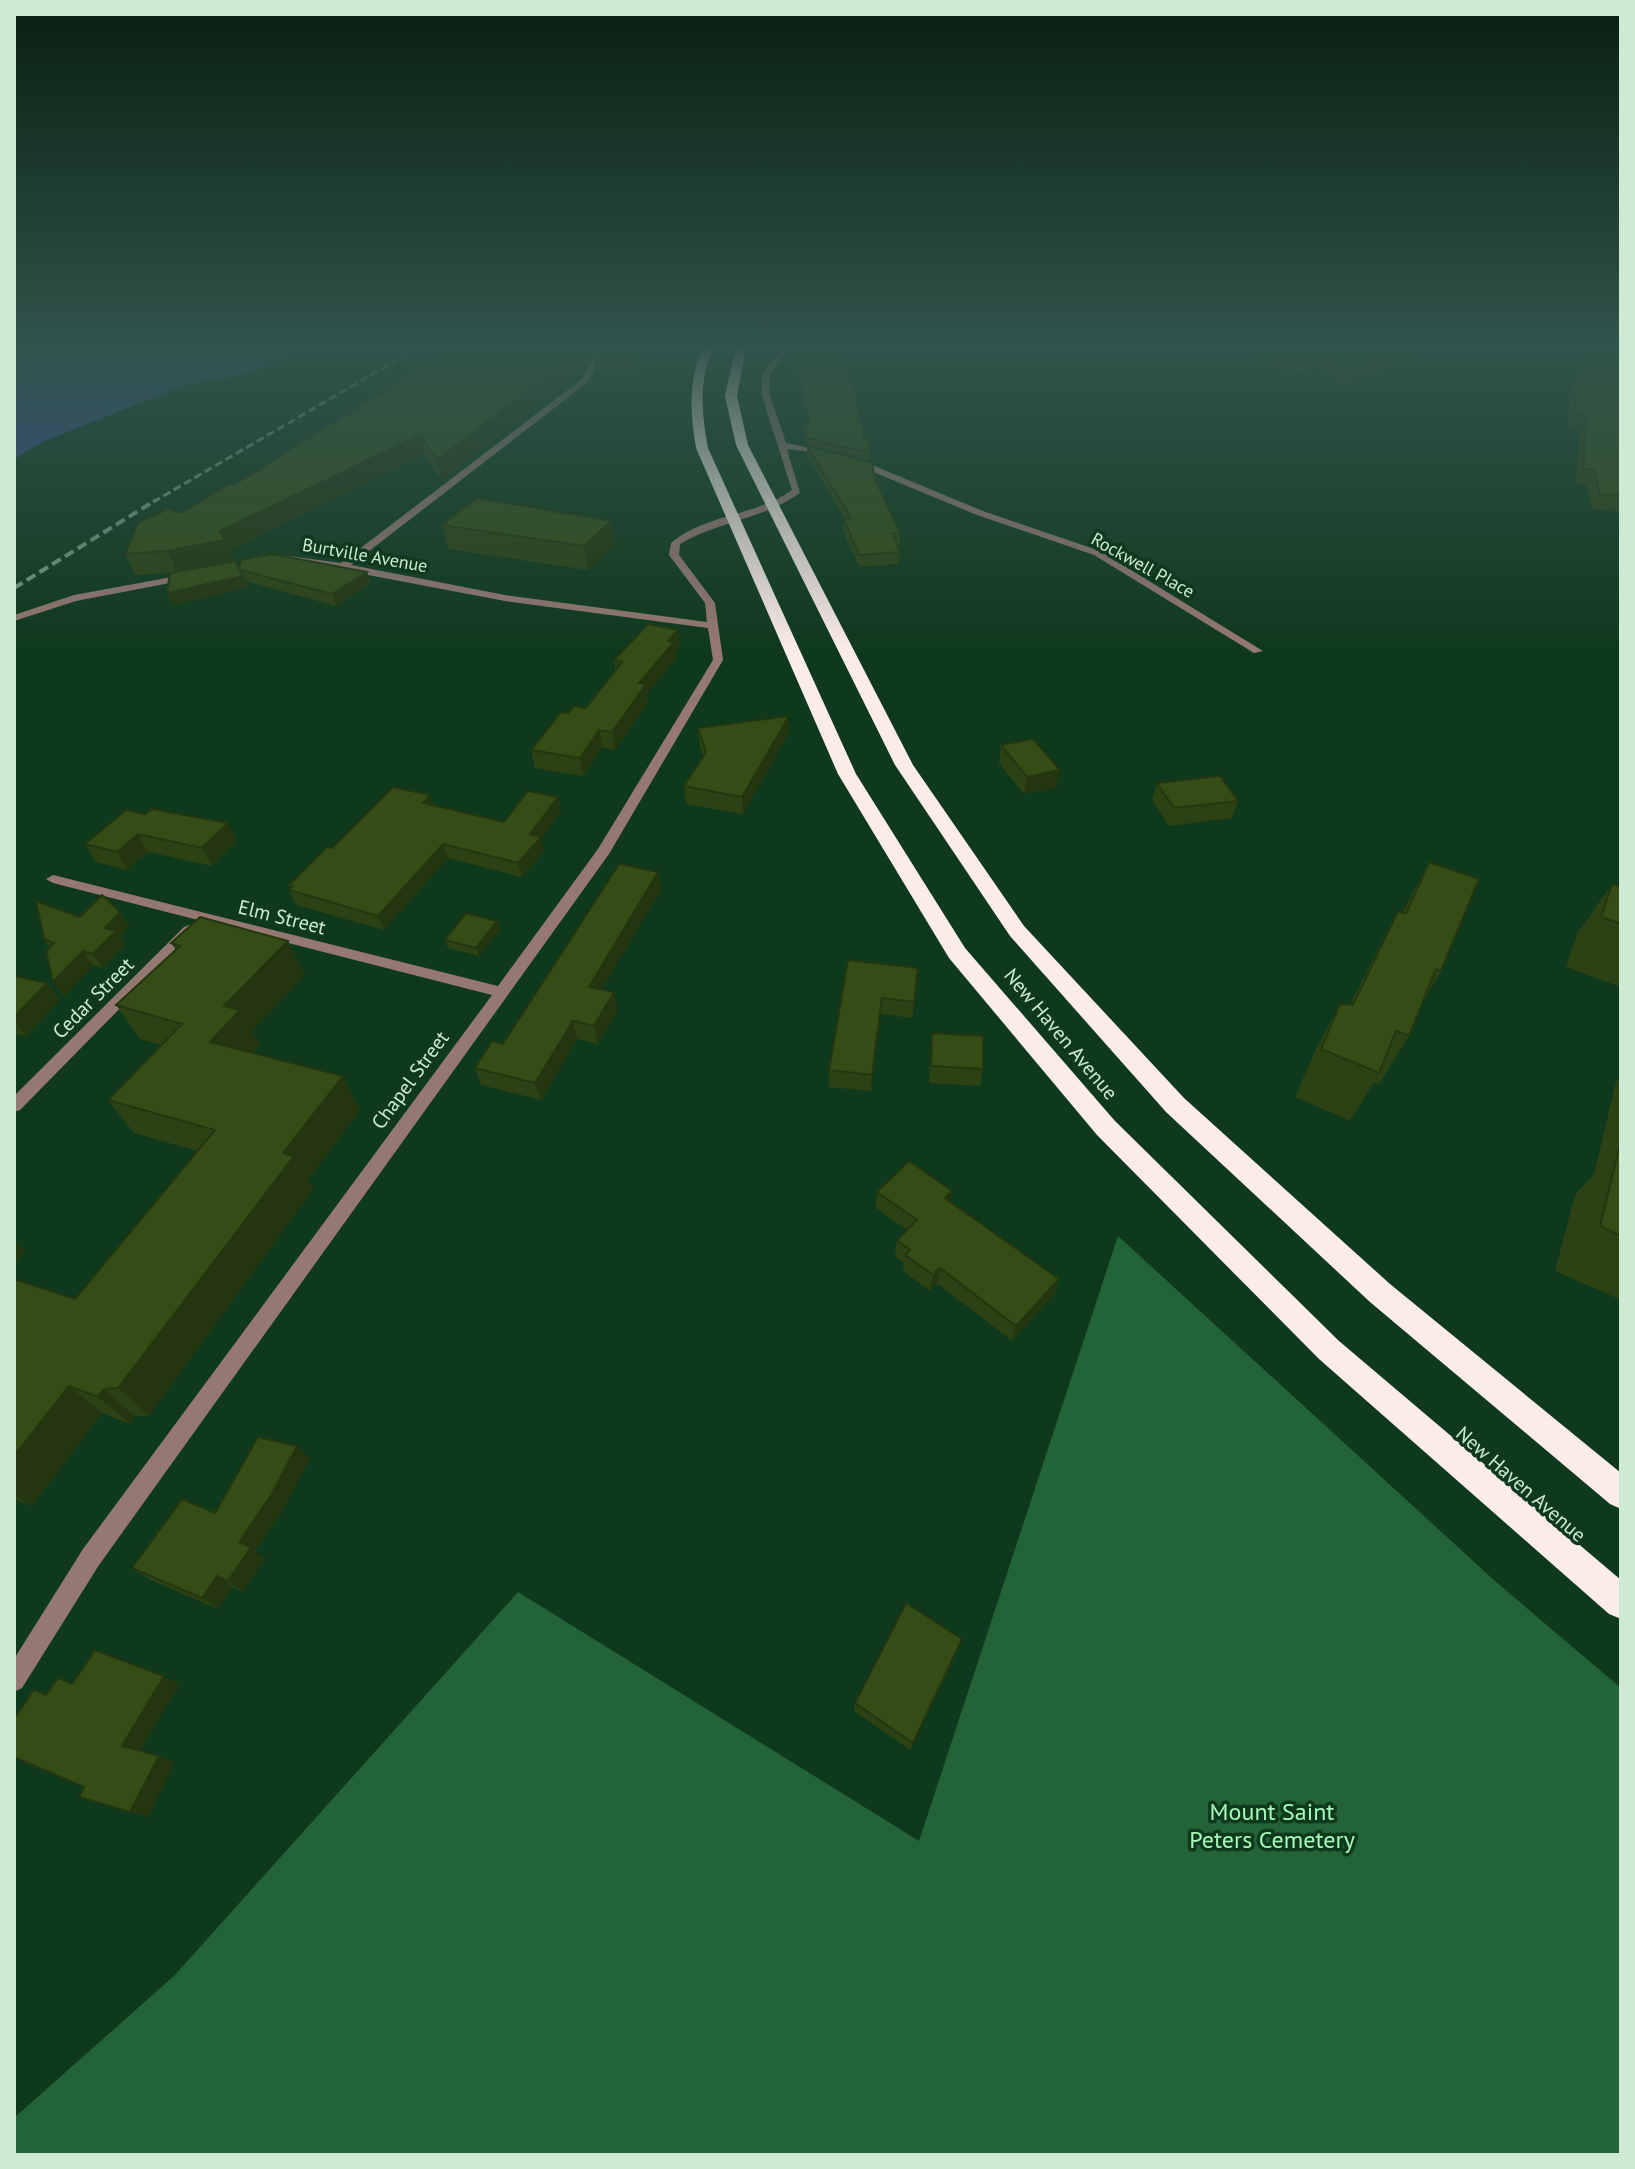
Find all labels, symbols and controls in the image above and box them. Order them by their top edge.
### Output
street label: Rockwell Place [1087,527,1199,603]
street label: Burtville Avenue [301,533,429,577]
street label: Elm Street [236,894,329,940]
street label: Cedar Street [47,952,139,1044]
street label: New Haven Avenue [998,963,1124,1105]
street label: Chapel Street [366,1025,455,1134]
street label: New Haven Avenue [1451,1420,1591,1548]
park label: Mount Saint Peters Cemetery [1189,1796,1355,1855]

